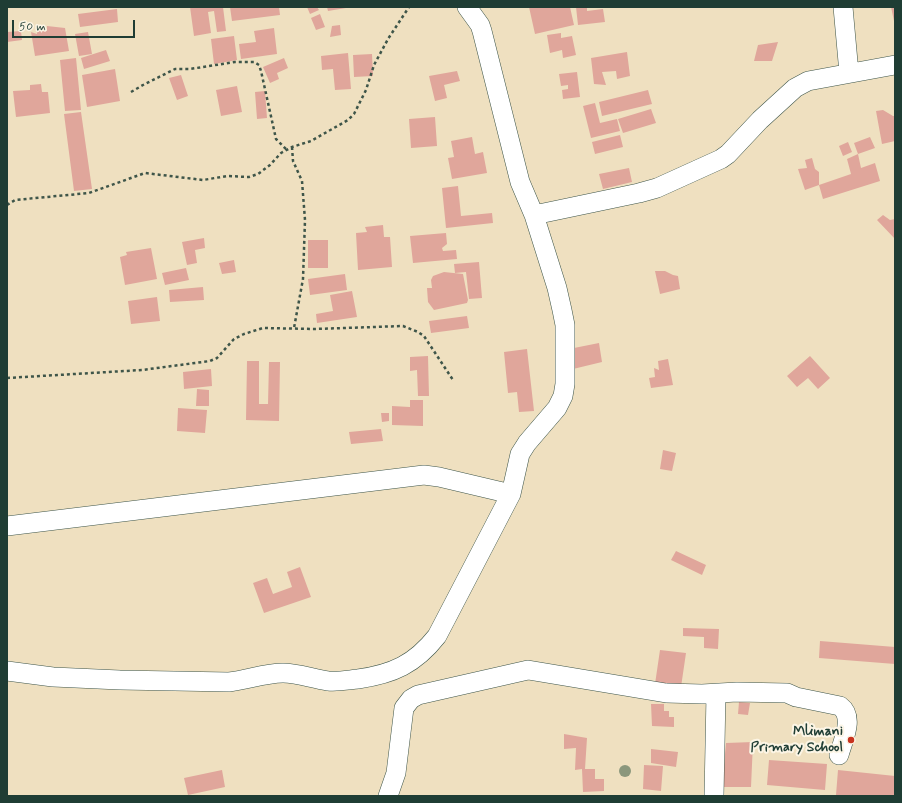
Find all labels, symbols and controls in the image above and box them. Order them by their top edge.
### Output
scale bar [14,12,137,38]
text: 50 m [19,19,46,35]
place label: Mlimani Primary School [751,724,843,756]
marker: Mlimani Primary School [846,735,856,745]

